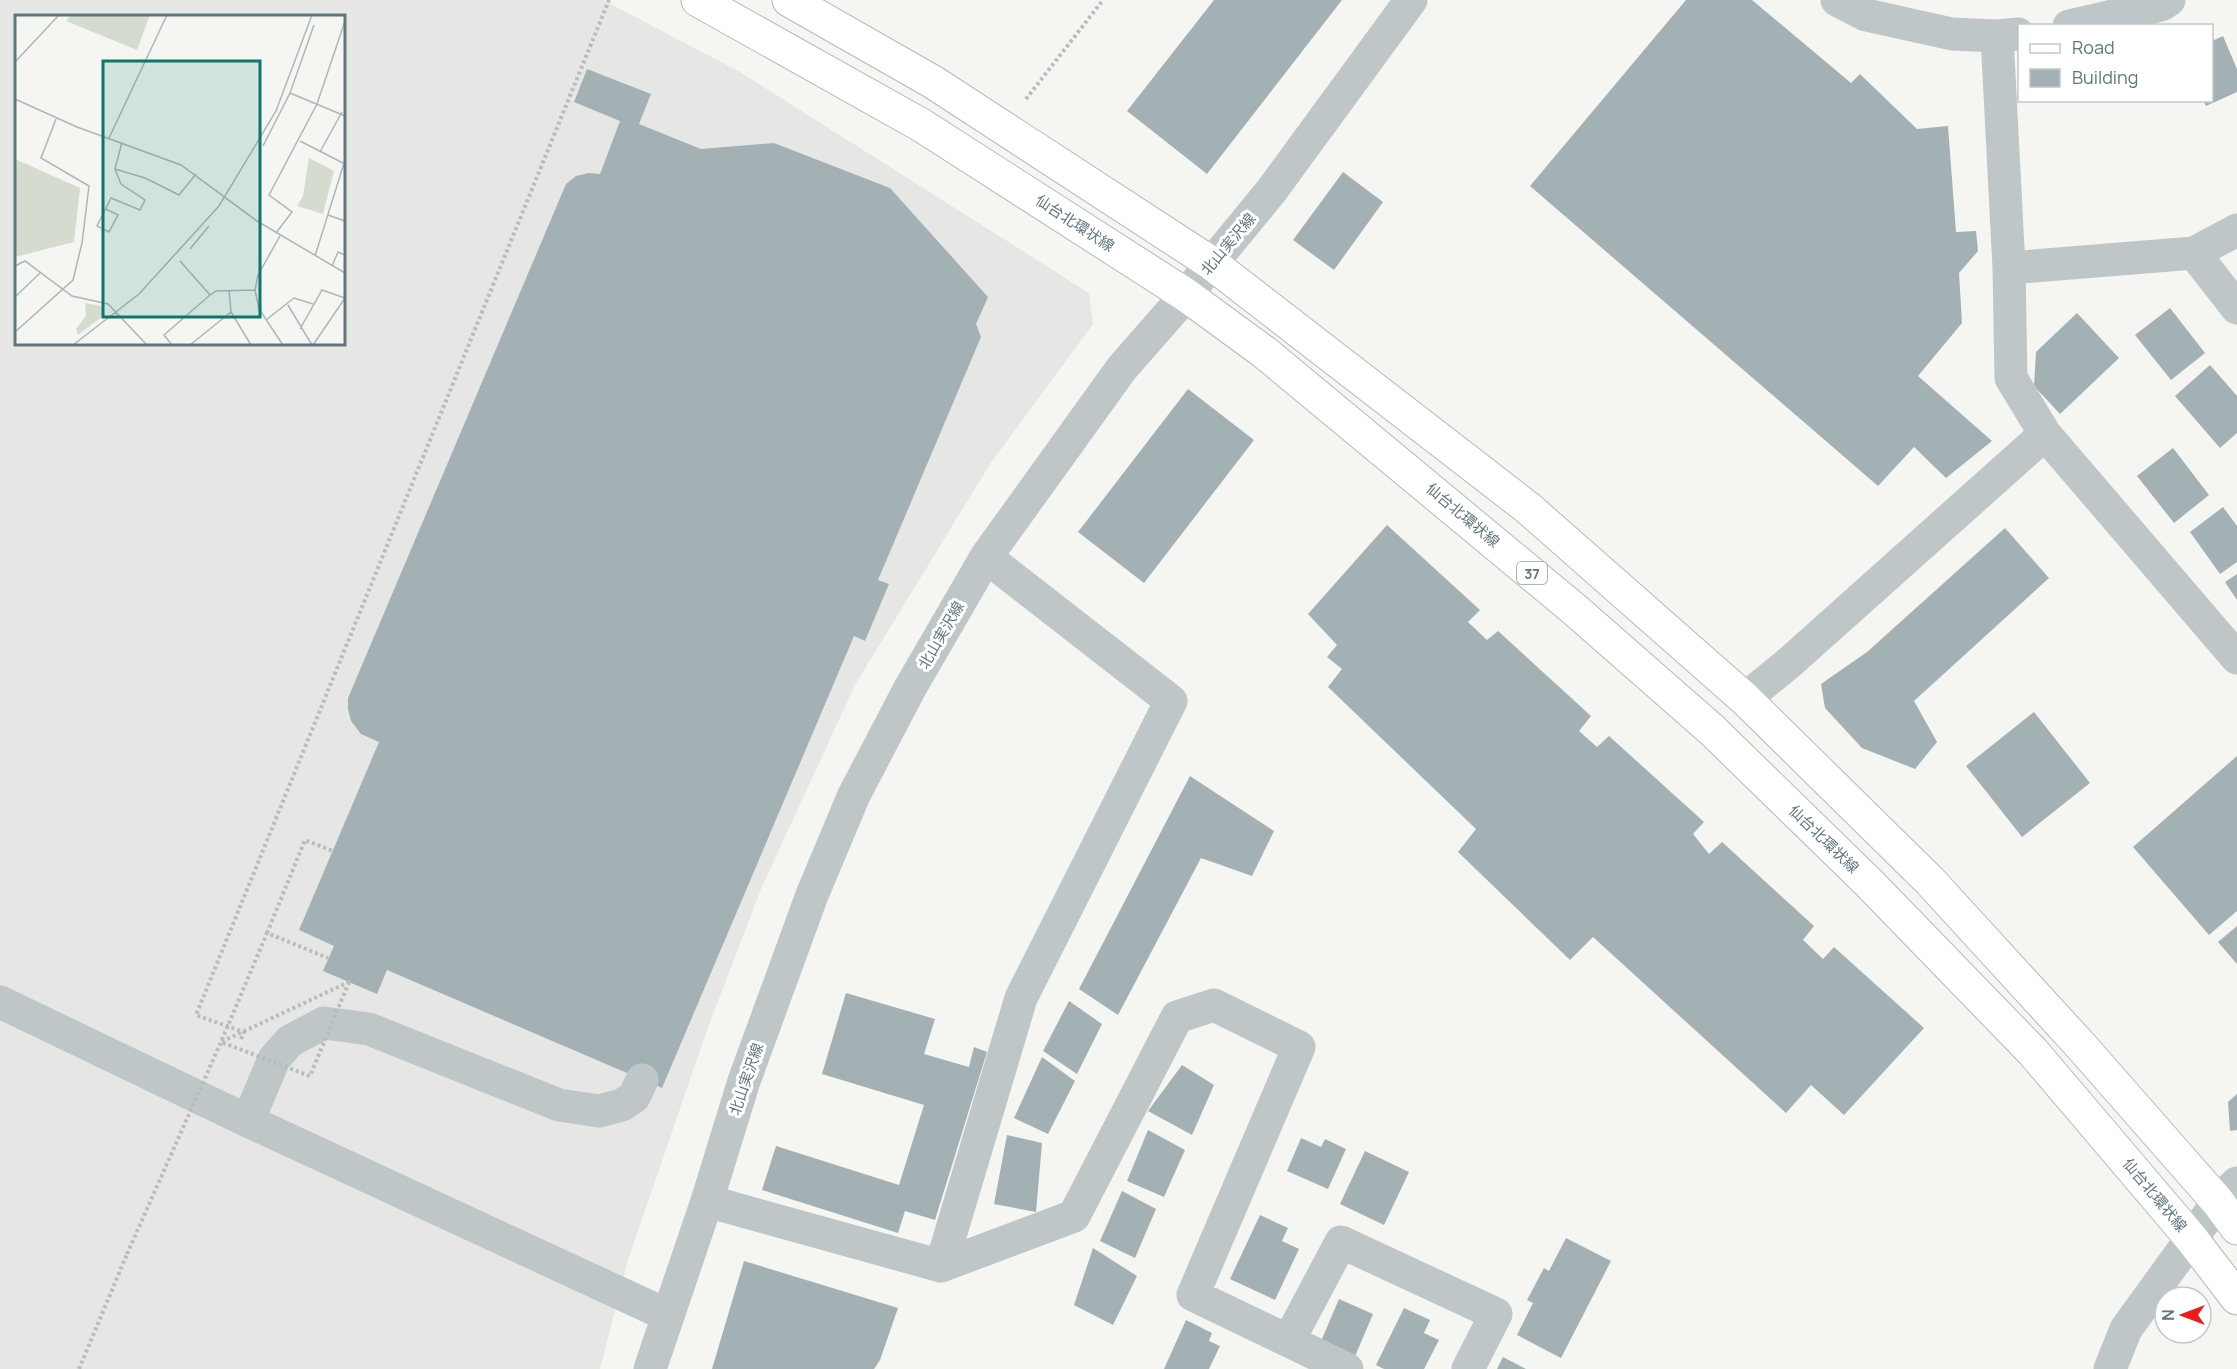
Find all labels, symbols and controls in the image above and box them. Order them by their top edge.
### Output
inset map [15,15,345,345]
legend [2018,24,2213,102]
text: Road [2072,35,2115,59]
text: Building [2072,65,2138,89]
street label: 仙台北環状線 [1032,190,1118,256]
street label: 北山実沢線 [1196,209,1260,279]
street label: 仙台北環状線 [1422,478,1504,552]
road number: 37 [1517,562,1547,584]
street label: 北山実沢線 [913,597,969,673]
street label: 仙台北環状線 [1784,800,1864,878]
street label: 北山実沢線 [724,1040,768,1118]
street label: 仙台北環状線 [2118,1154,2192,1236]
north arrow [2153,1285,2213,1345]
text: N [2157,1309,2179,1321]

